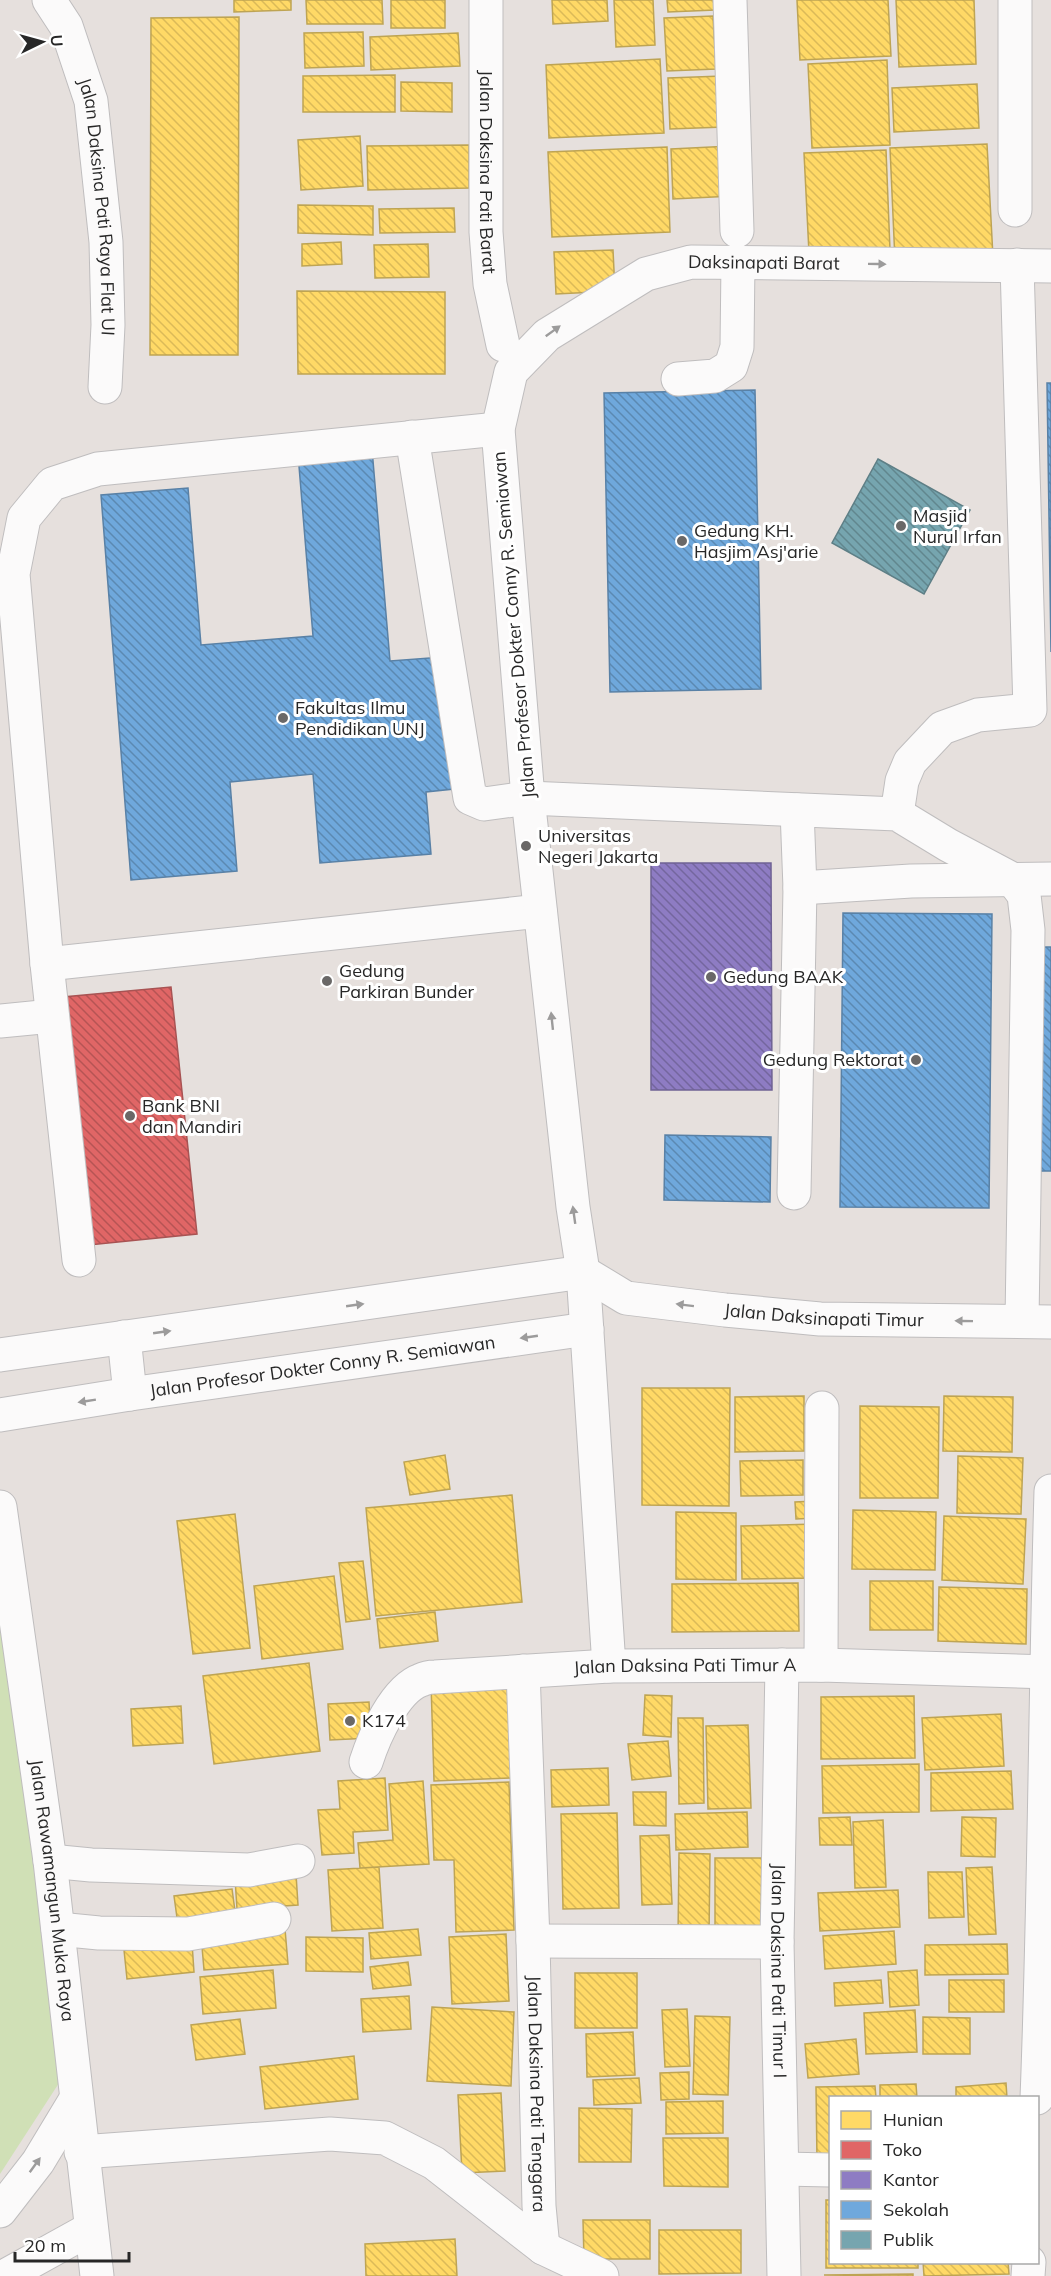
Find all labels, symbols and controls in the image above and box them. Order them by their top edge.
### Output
north arrow [12,12,72,72]
text: U [46,34,67,47]
street label: Jalan Daksina Pati Barat [475,70,501,275]
street label: Jalan Daksina Pati Raya Flat UI [73,75,120,336]
street label: Daksinapati Barat [688,250,840,275]
one-way arrow [868,259,887,269]
one-way arrow [544,325,560,337]
street label: Jalan Profesor Dokter Conny R. Semiawan [487,450,540,800]
place label: Masjid Nurul Irfan [913,504,1002,548]
place label: Gedung KH. Hasjim Asj'arie [694,519,818,563]
marker: Masjid Nurul Irfan [894,519,908,533]
marker: Gedung KH. Hasjim Asj'arie [675,534,689,548]
place label: Fakultas Ilmu Pendidikan UNJ [295,696,425,740]
marker: Fakultas Ilmu Pendidikan UNJ [276,711,290,725]
place label: Universitas Negeri Jakarta [538,824,658,868]
marker: Universitas Negeri Jakarta [519,839,533,853]
place label: Gedung Parkiran Bunder [339,959,474,1003]
place label: Gedung BAAK [723,965,844,988]
marker: Gedung BAAK [704,970,718,984]
marker: Gedung Parkiran Bunder [320,974,334,988]
one-way arrow [547,1011,557,1030]
place label: Gedung Rektorat [763,1048,904,1071]
marker: Gedung Rektorat [909,1053,923,1067]
place label: Bank BNI dan Mandiri [142,1094,242,1138]
marker: Bank BNI dan Mandiri [123,1109,137,1123]
one-way arrow [570,1205,579,1224]
street label: Jalan Daksinapati Timur [723,1298,924,1331]
one-way arrow [346,1300,365,1309]
one-way arrow [676,1300,695,1310]
one-way arrow [954,1316,973,1325]
one-way arrow [152,1328,171,1337]
street label: Jalan Profesor Dokter Conny R. Semiawan [148,1330,497,1402]
one-way arrow [519,1332,538,1342]
one-way arrow [77,1396,96,1405]
street label: Jalan Daksina Pati Timur A [573,1653,797,1679]
place label: K174 [362,1709,406,1732]
marker: K174 [343,1714,357,1728]
street label: Jalan Rawamangun Muka Raya [25,1758,80,2023]
street label: Jalan Daksina Pati Timur I [766,1864,792,2078]
street label: Jalan Daksina Pati Tenggara [523,1975,552,2213]
legend [829,2096,1039,2264]
text: Hunian [883,2108,943,2131]
text: Toko [883,2138,922,2161]
one-way arrow [29,2157,41,2173]
text: Kantor [883,2168,939,2191]
text: Sekolah [883,2198,949,2221]
scale bar [15,2225,129,2263]
text: Publik [883,2228,934,2251]
text: 20 m [24,2234,66,2257]

